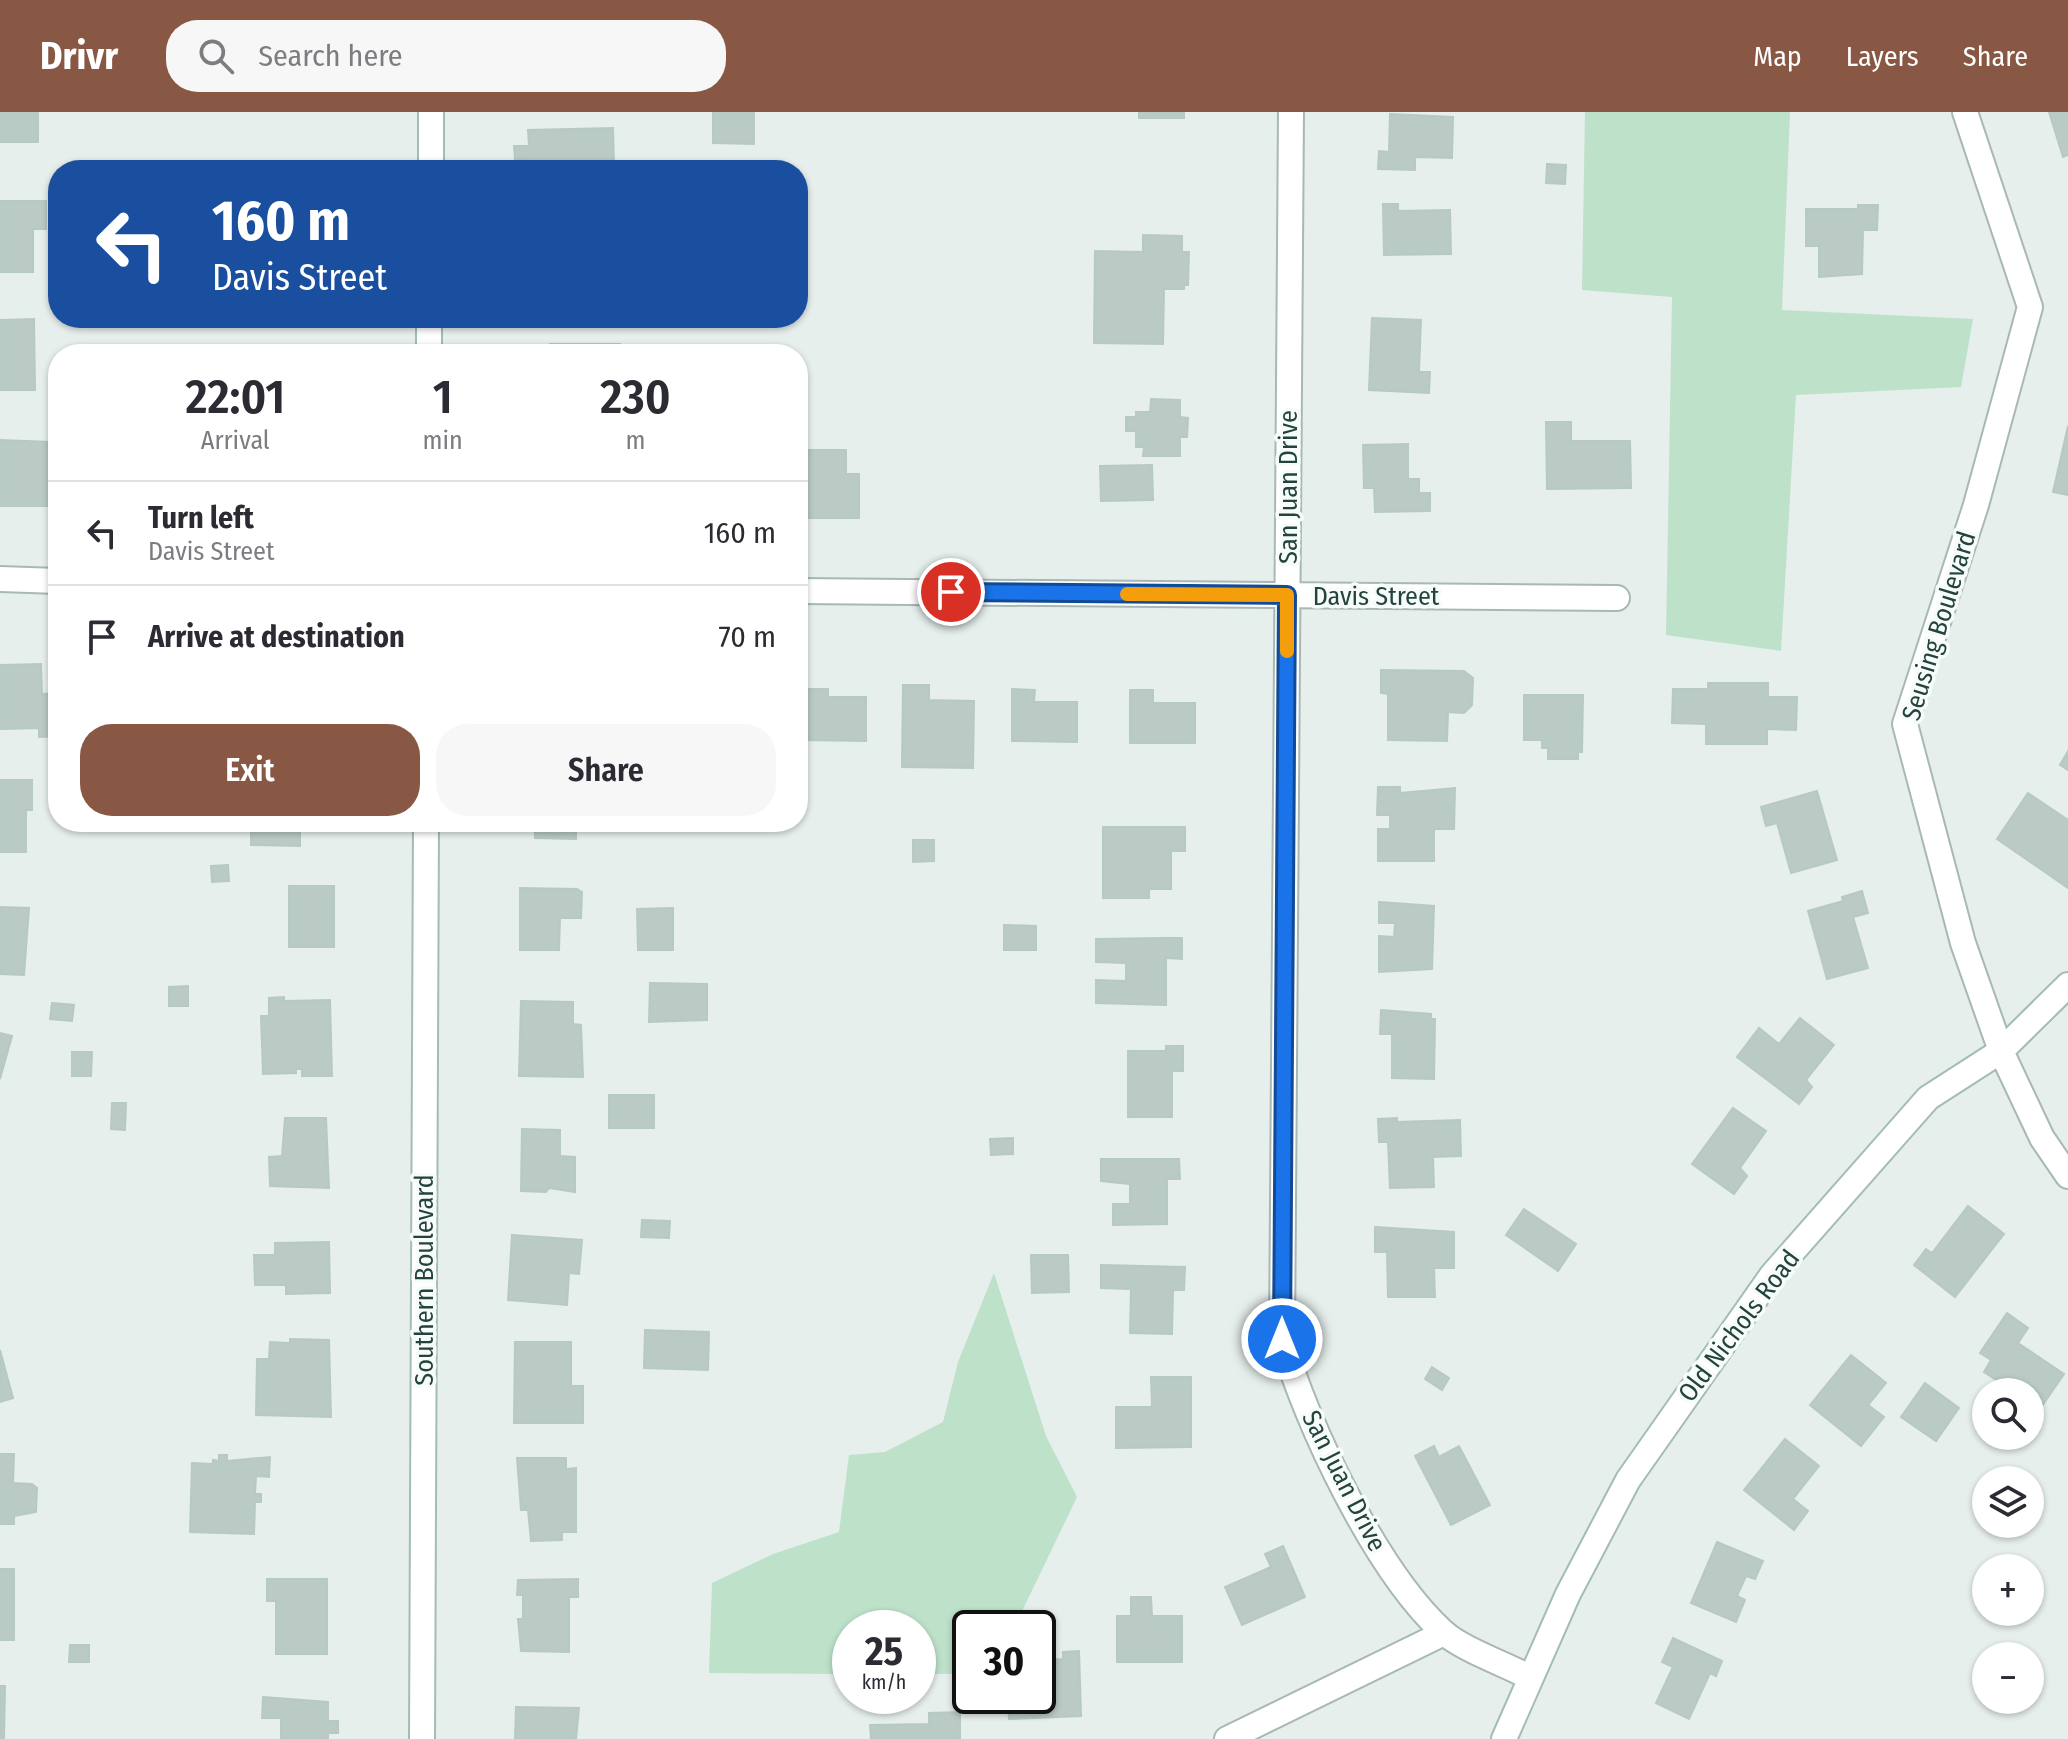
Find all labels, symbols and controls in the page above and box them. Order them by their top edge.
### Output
search box [166,20,726,92]
text: Drivr [40,33,118,79]
icon: search [194,34,238,78]
text: Search here [258,38,403,74]
text: Map [1753,40,1802,73]
text: Layers [1846,40,1919,73]
text: Share [1963,40,2028,73]
text: 160 m [212,188,350,255]
icon: left [80,192,184,296]
text: Davis Street [212,256,387,300]
text: 22:01 [185,368,285,426]
text: 1 [433,368,453,426]
text: 230 [600,368,671,426]
street label: San Juan Drive [1273,410,1304,564]
text: Arrival [201,425,270,456]
text: min [423,425,463,456]
text: m [625,425,645,456]
text: Turn left [148,500,254,536]
icon: left [80,511,124,555]
text: 160 m [704,515,776,551]
street label: Seusing Boulevard [1895,528,1983,724]
text: Davis Street [148,536,274,567]
pin [917,558,985,626]
icon: arrive [929,570,973,614]
street label: Davis Street [1313,581,1440,612]
icon: arrive [80,615,124,659]
text: Arrive at destination [148,619,405,655]
text: 70 m [718,619,776,655]
button: Exit [80,724,420,816]
button: Share [436,724,776,816]
street label: Southern Boulevard [409,1174,440,1386]
street label: Old Nichols Road [1672,1244,1806,1408]
position arrow [1240,1297,1324,1381]
map controls [1972,1378,2044,1714]
button: search [1972,1378,2044,1450]
street label: San Juan Drive [1295,1405,1393,1557]
button: layers [1972,1466,2044,1538]
button: + [1972,1554,2044,1626]
speed limit sign: 30 [952,1610,1056,1714]
text: 25 [865,1628,903,1676]
button: − [1972,1642,2044,1714]
text: km/h [862,1670,906,1694]

